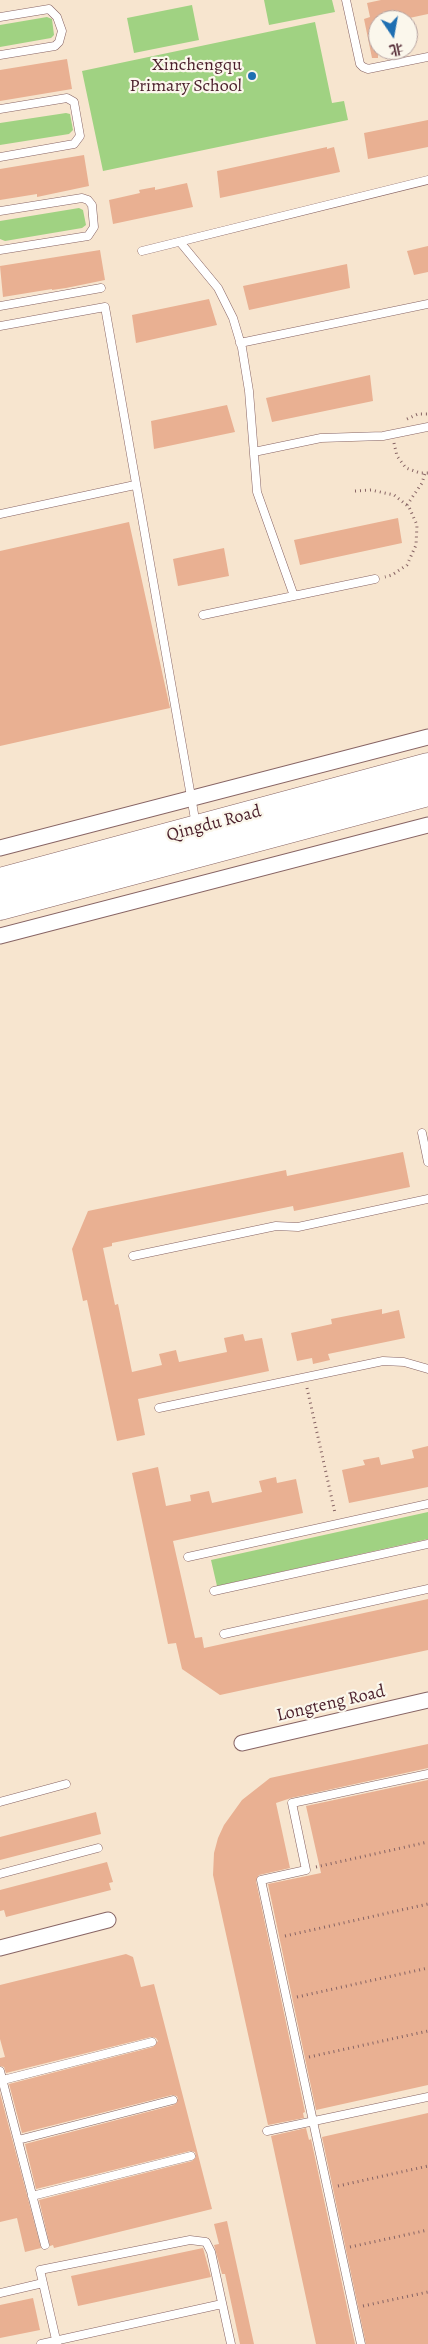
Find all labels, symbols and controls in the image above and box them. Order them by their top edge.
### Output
north arrow [368,10,418,60]
text: 北 [387,38,405,60]
place label: Xinchengqu Primary School [129,55,242,98]
marker: Xinchengqu Primary School [246,70,258,82]
street label: Qingdu Road [164,801,264,847]
street label: Longteng Road [275,1681,387,1727]

